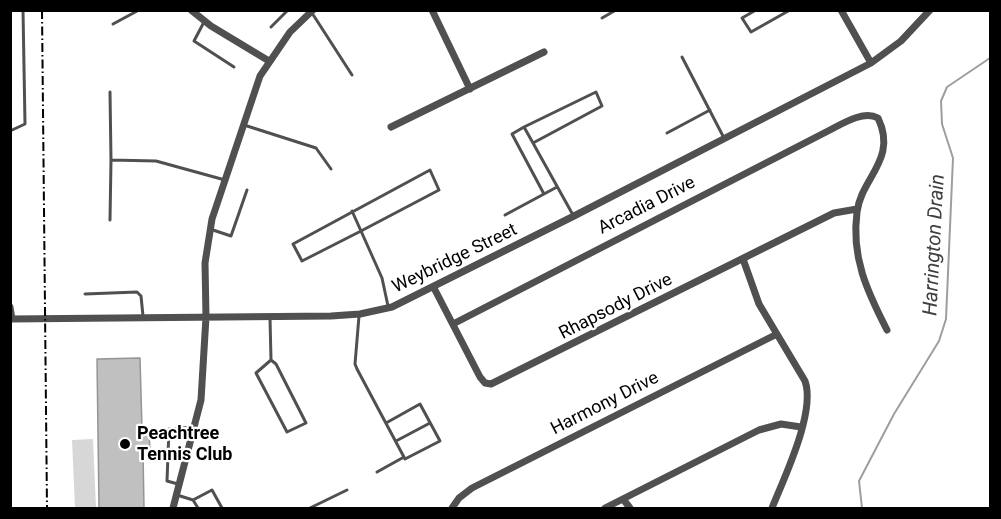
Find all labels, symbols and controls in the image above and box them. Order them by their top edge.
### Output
street label: Arcadia Drive [595,172,699,240]
water label: Harrington Drain [919,174,951,316]
street label: Weybridge Street [389,219,521,299]
street label: Rhapsody Drive [556,269,676,345]
street label: Harmony Drive [547,368,663,440]
place label: Peachtree Tennis Club [137,423,232,466]
marker: Peachtree Tennis Club [118,437,132,451]

